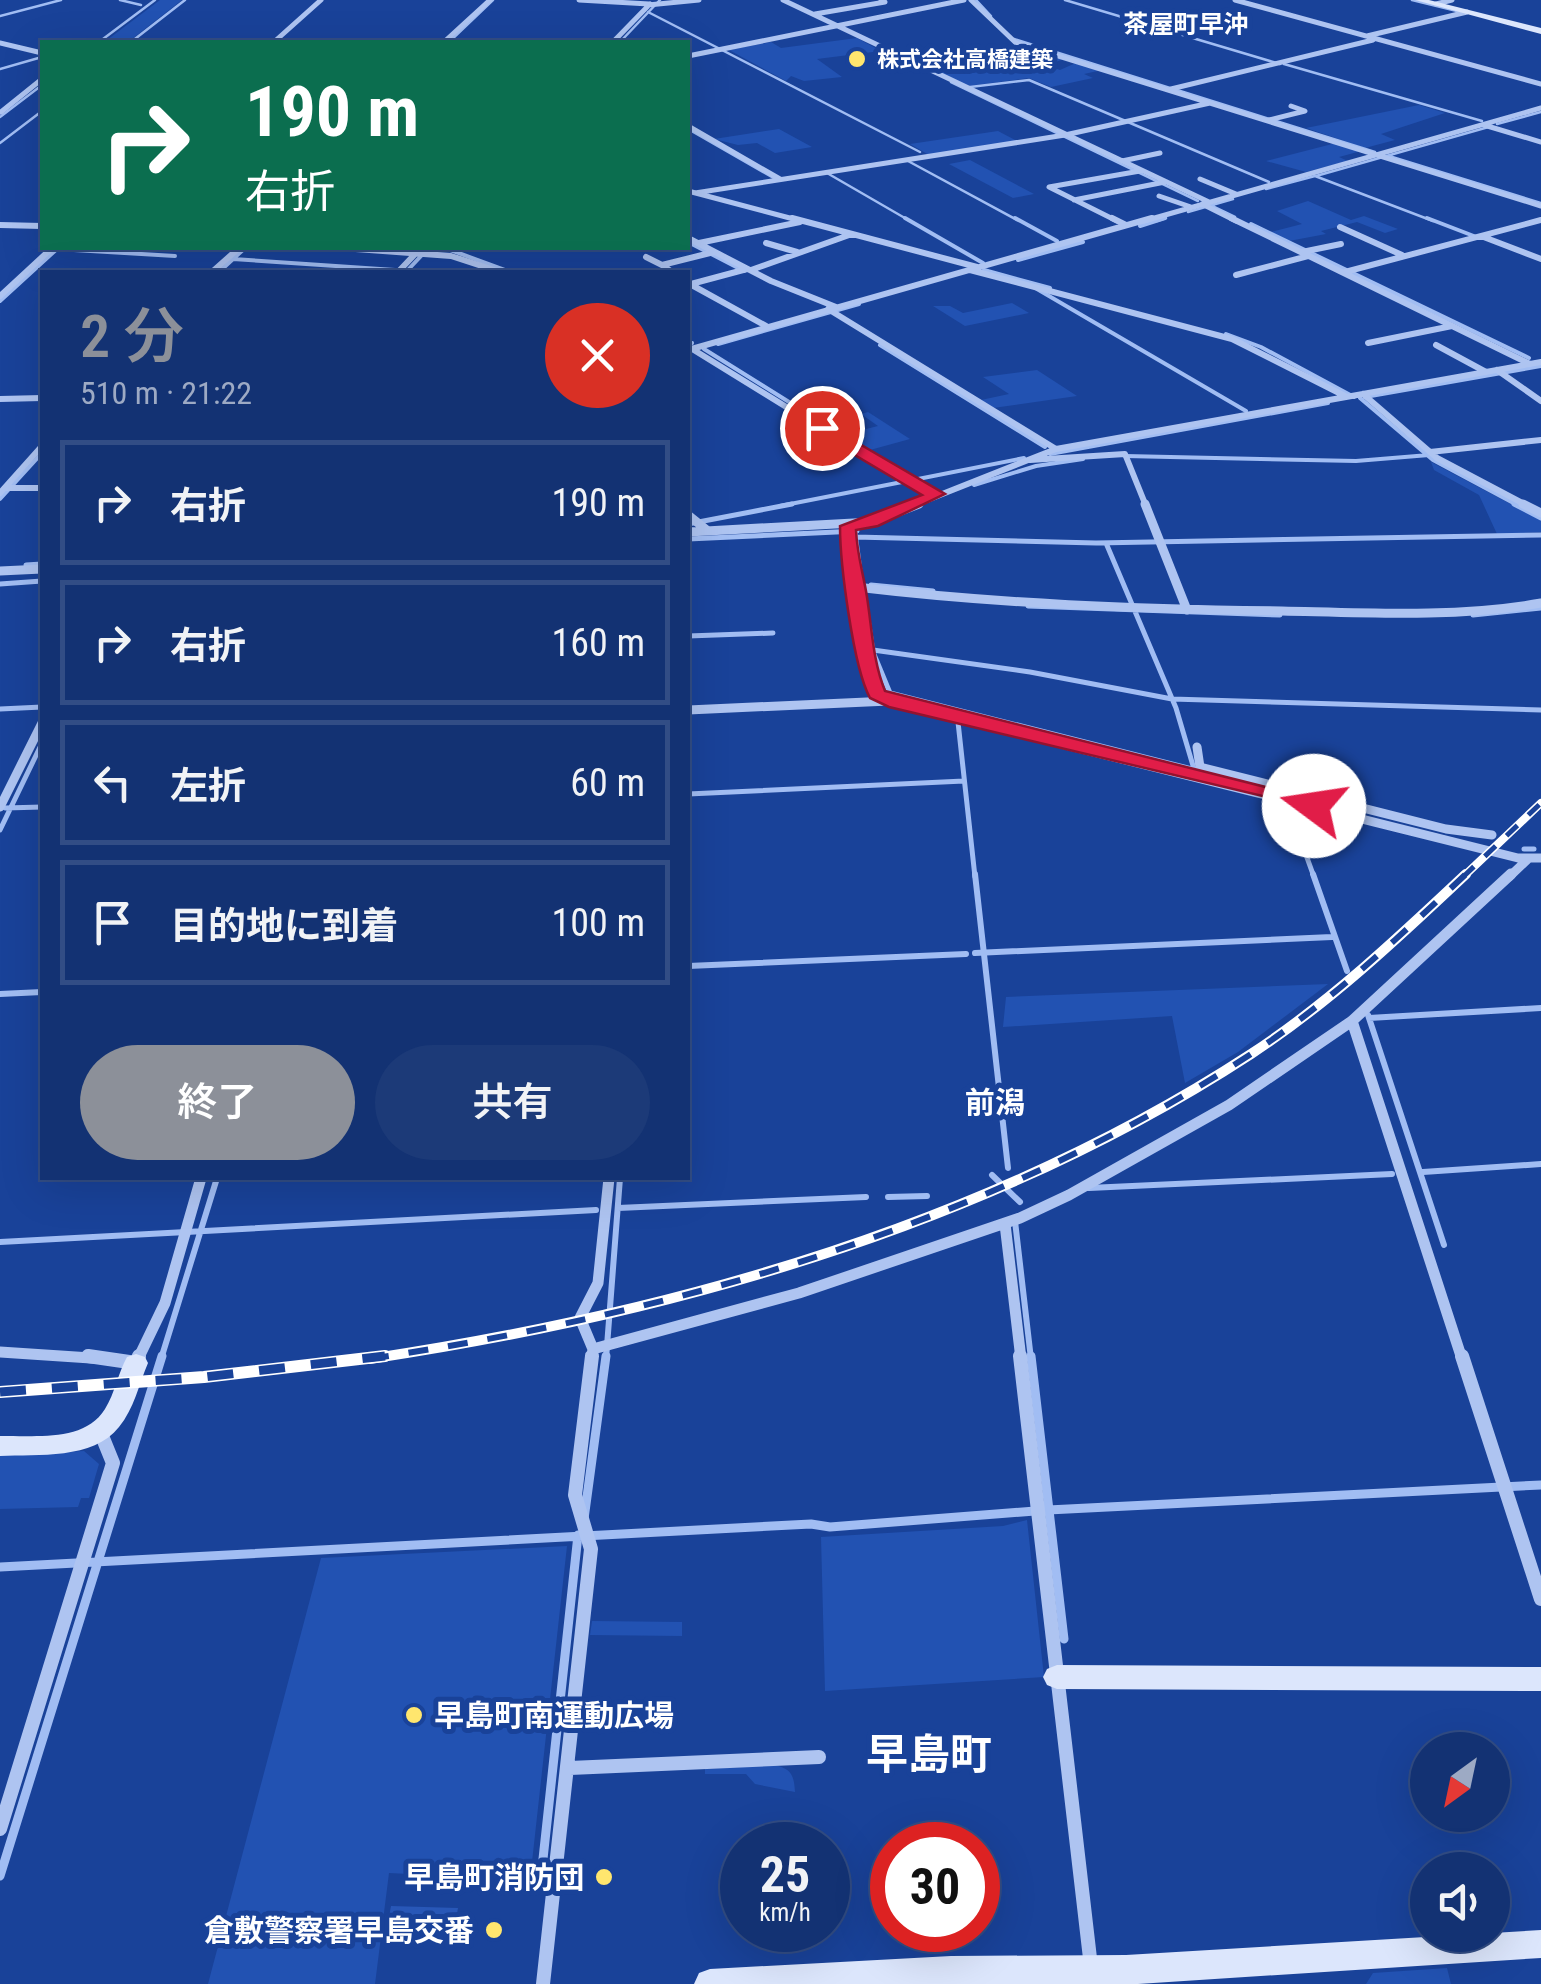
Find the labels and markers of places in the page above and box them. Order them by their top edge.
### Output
place label: 株式会社高橋建築 [877,47,1053,72]
marker: 株式会社高橋建築 [846,48,868,70]
pin [780,386,865,471]
place label: 早島町南運動広場 [434,1698,674,1733]
marker: 早島町南運動広場 [403,1704,425,1726]
place label: 早島町消防団 [404,1860,584,1895]
marker: 早島町消防団 [593,1866,615,1888]
place label: 倉敷警察署早島交番 [204,1913,474,1948]
marker: 倉敷警察署早島交番 [483,1919,505,1941]

